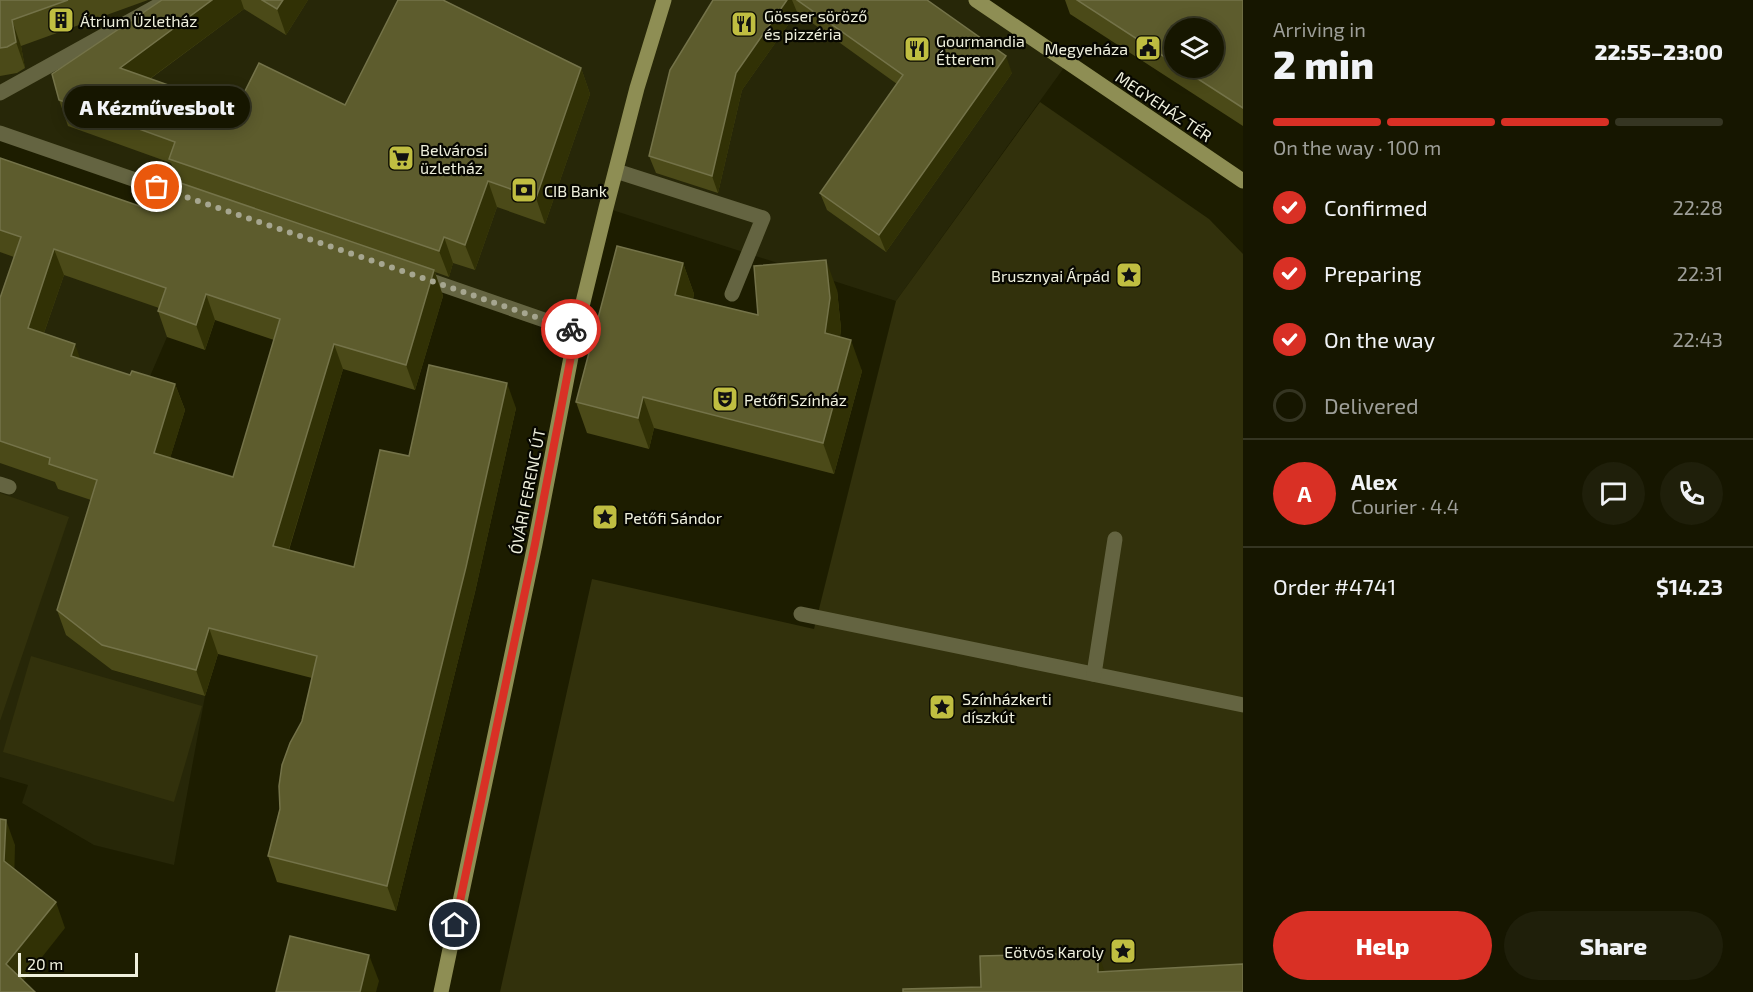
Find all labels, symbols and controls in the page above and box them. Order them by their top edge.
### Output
building icon: Átrium Üzletház [46,5,76,35]
place label: Gösser söröző és pizzéria [764,6,867,43]
restaurant icon: Gösser söröző és pizzéria [729,9,759,39]
place label: Átrium Üzletház [80,11,197,30]
text: Arriving in [1273,17,1366,41]
map controls [1164,18,1224,78]
button: layers [1164,18,1224,78]
place label: Gourmandia Étterem [936,31,1025,68]
public building icon: Megyeháza [1133,33,1163,63]
restaurant icon: Gourmandia Étterem [902,34,932,64]
text: 22:55–23:00 [1595,38,1723,64]
place label: Megyeháza [1044,39,1128,58]
text: 2 min [1273,40,1374,87]
street label: MEGYEHÁZ TÉR [1112,67,1216,145]
callout: A Kézművesbolt [64,85,250,127]
text: A Kézművesbolt [79,95,235,119]
text: On the way · 100 m [1273,135,1441,159]
place label: Belvárosi üzletház [420,140,488,177]
supermarket icon: Belvárosi üzletház [386,143,416,173]
pin [131,161,182,212]
icon: bag [140,170,173,203]
bank icon: CIB Bank [509,175,539,205]
place label: CIB Bank [544,181,607,200]
icon: check [1273,191,1306,224]
text: Confirmed [1324,194,1428,220]
text: 22:28 [1672,195,1723,219]
icon: check [1273,257,1306,290]
place icon: Brusznyai Árpád [1114,260,1144,290]
text: Preparing [1324,260,1422,286]
text: 22:31 [1677,261,1723,285]
place label: Brusznyai Árpád [991,266,1110,285]
courier [541,299,601,359]
icon: bike [555,313,588,346]
icon: check [1273,323,1306,356]
text: On the way [1324,326,1435,352]
text: 22:43 [1672,327,1723,351]
theatre icon: Petőfi Színház [710,384,740,414]
place label: Petőfi Színház [744,390,847,409]
text: Delivered [1324,392,1419,418]
street label: ÓVÁRI FERENC ÚT [505,426,549,556]
button: chat [1582,462,1645,525]
button: phone [1660,462,1723,525]
text: Alex [1351,468,1397,494]
text: A [1297,480,1312,506]
text: Courier · 4.4 [1351,494,1459,518]
place icon: Petőfi Sándor [590,502,620,532]
place label: Petőfi Sándor [624,508,723,527]
text: Order #4741 [1273,573,1396,599]
text: $14.23 [1656,573,1723,599]
place label: Színházkerti díszkút [962,689,1052,726]
place icon: Színházkerti díszkút [927,692,957,722]
pin [429,899,480,950]
icon: home [438,908,471,941]
button: Help [1273,911,1492,980]
button: Share [1504,911,1723,980]
place icon: Eötvös Karoly [1108,936,1138,966]
place label: Eötvös Karoly [1004,942,1105,961]
scale bar [18,950,138,978]
text: 20 m [27,954,63,973]

